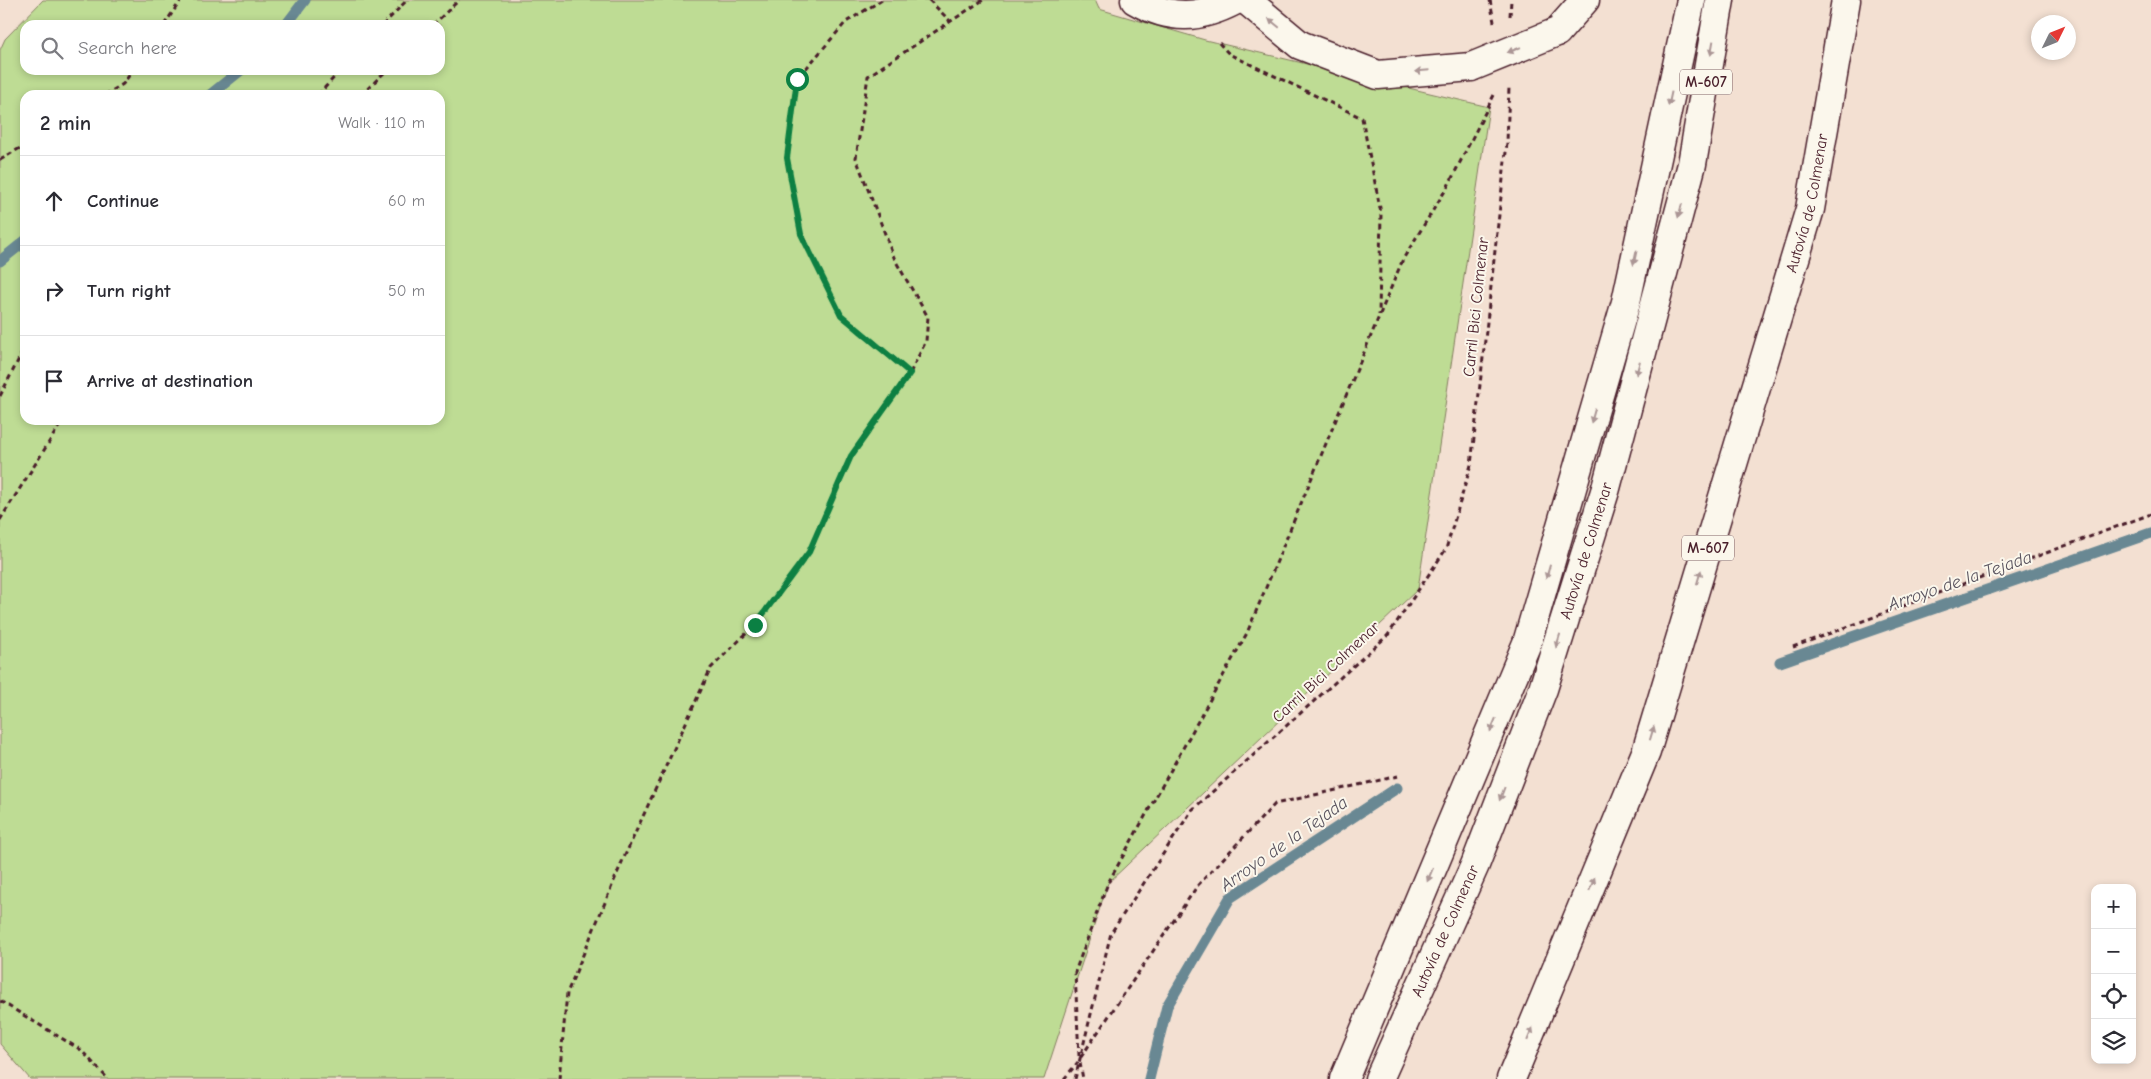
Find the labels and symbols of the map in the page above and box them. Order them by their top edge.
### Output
north arrow [2031,15,2076,60]
one-way arrow [1267,18,1280,29]
one-way arrow [1707,40,1715,56]
one-way arrow [1507,46,1521,54]
one-way arrow [1414,67,1430,75]
route start [786,68,809,91]
road number: M-607 [1680,70,1732,94]
one-way arrow [1666,91,1674,107]
street label: Autovía de Colmenar [1782,132,1832,275]
one-way arrow [1676,203,1684,218]
street label: Carril Bici Colmenar [1460,236,1492,378]
one-way arrow [1631,250,1639,266]
one-way arrow [1634,360,1642,375]
one-way arrow [1588,409,1596,424]
street label: Autovía de Colmenar [1556,480,1616,621]
road number: M-607 [1682,536,1734,560]
water label: Arroyo de la Tejada [1884,547,2035,616]
one-way arrow [1543,565,1551,580]
one-way arrow [1695,570,1703,585]
route end [744,614,767,637]
street label: Carril Bici Colmenar [1269,617,1384,726]
one-way arrow [1553,634,1561,649]
one-way arrow [1488,718,1496,732]
one-way arrow [1648,725,1656,740]
one-way arrow [1498,787,1506,801]
water label: Arroyo de la Tejada [1215,792,1352,896]
street label: Autovía de Colmenar [1408,862,1483,1000]
one-way arrow [1425,868,1433,882]
one-way arrow [1588,877,1596,891]
one-way arrow [1526,1026,1534,1041]

